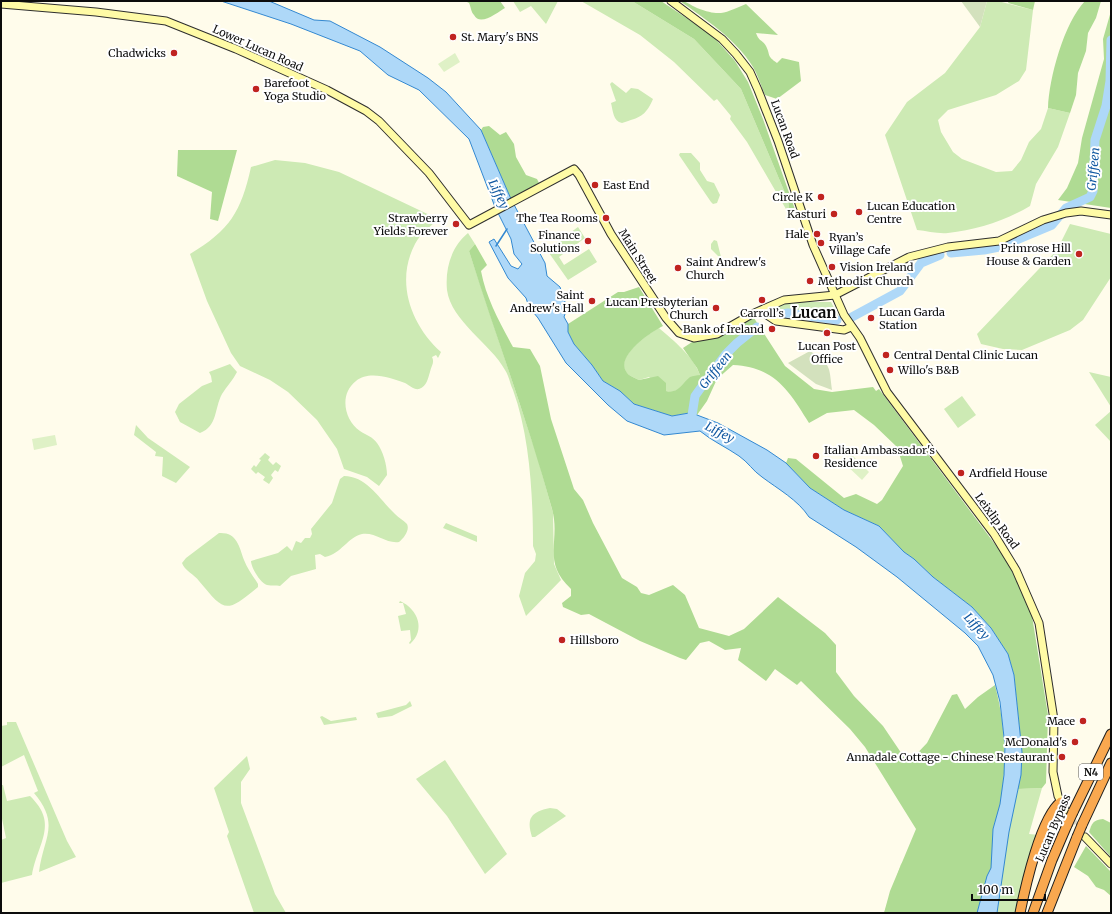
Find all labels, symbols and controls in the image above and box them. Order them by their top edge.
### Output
street label: Lower Lucan Road [211,22,306,74]
place label: St. Mary's BNS [461,30,539,44]
marker: St. Mary's BNS [448,32,458,42]
place label: Chadwicks [108,46,166,60]
marker: Chadwicks [169,48,179,58]
place label: Barefoot Yoga Studio [263,76,327,103]
marker: Barefoot Yoga Studio [251,84,261,94]
street label: Lucan Road [768,98,802,161]
water label: Griffeen [1084,147,1102,191]
water label: Liffey [485,177,513,212]
place label: East End [603,178,650,192]
marker: East End [590,180,600,190]
place label: Circle K [773,190,813,204]
marker: Circle K [816,192,826,202]
place label: Lucan Education Centre [867,199,956,226]
place label: Kasturi [787,207,826,221]
marker: Lucan Education Centre [854,207,864,217]
marker: Kasturi [829,209,839,219]
place label: Strawberry Yields Forever [373,211,449,238]
place label: The Tea Rooms [516,211,598,225]
marker: The Tea Rooms [601,213,611,223]
marker: Strawberry Yields Forever [451,219,461,229]
street label: Main Street [616,226,661,286]
place label: Hale [785,227,809,241]
place label: Finance Solutions [530,228,580,255]
marker: Hale [812,229,822,239]
place label: Ryan’s Village Cafe [828,230,891,257]
marker: Finance Solutions [583,236,593,246]
marker: Ryan’s Village Cafe [816,238,826,248]
place label: Primrose Hill House & Garden [986,241,1072,268]
marker: Primrose Hill House & Garden [1074,249,1084,259]
place label: Saint Andrew's Church [686,255,766,282]
place label: Vision Ireland [839,260,914,274]
marker: Vision Ireland [827,262,837,272]
marker: Saint Andrew's Church [673,263,683,273]
place label: Methodist Church [818,274,914,288]
marker: Methodist Church [805,276,815,286]
place label: Saint Andrew's Hall [509,288,585,315]
place label: Lucan Presbyterian Church [606,295,709,322]
marker: Carroll’s [757,295,767,305]
marker: Saint Andrew's Hall [587,296,597,306]
marker: Lucan Presbyterian Church [711,303,721,313]
district label: Lucan [791,303,837,322]
place label: Lucan Garda Station [879,305,945,332]
place label: Carroll’s [740,306,784,320]
marker: Lucan Garda Station [866,313,876,323]
place label: Bank of Ireland [683,322,764,336]
marker: Bank of Ireland [767,324,777,334]
marker: Lucan Post Office [822,328,832,338]
place label: Lucan Post Office [798,339,857,366]
water label: Griffeen [696,348,734,392]
place label: Central Dental Clinic Lucan [894,348,1039,362]
marker: Central Dental Clinic Lucan [881,350,891,360]
place label: Willo's B&B [897,363,959,377]
marker: Willo's B&B [885,365,895,375]
water label: Liffey [703,418,738,446]
place label: Italian Ambassador's Residence [824,443,935,470]
marker: Italian Ambassador's Residence [811,451,821,461]
place label: Ardfield House [968,466,1048,480]
marker: Ardfield House [956,468,966,478]
street label: Leixlip Road [972,490,1022,552]
water label: Liffey [961,610,993,643]
place label: Hillsboro [570,633,619,647]
marker: Hillsboro [557,635,567,645]
place label: Mace [1047,714,1075,728]
marker: Mace [1078,716,1088,726]
place label: McDonald's [1005,735,1067,749]
marker: McDonald's [1070,737,1080,747]
place label: Annadale Cottage - Chinese Restaurant [845,750,1055,764]
marker: Annadale Cottage - Chinese Restaurant [1057,752,1067,762]
road number: N4 [1079,764,1103,780]
street label: Lucan Bypass [1032,792,1074,864]
scale bar [972,876,1045,902]
text: 100 m [978,882,1013,897]

